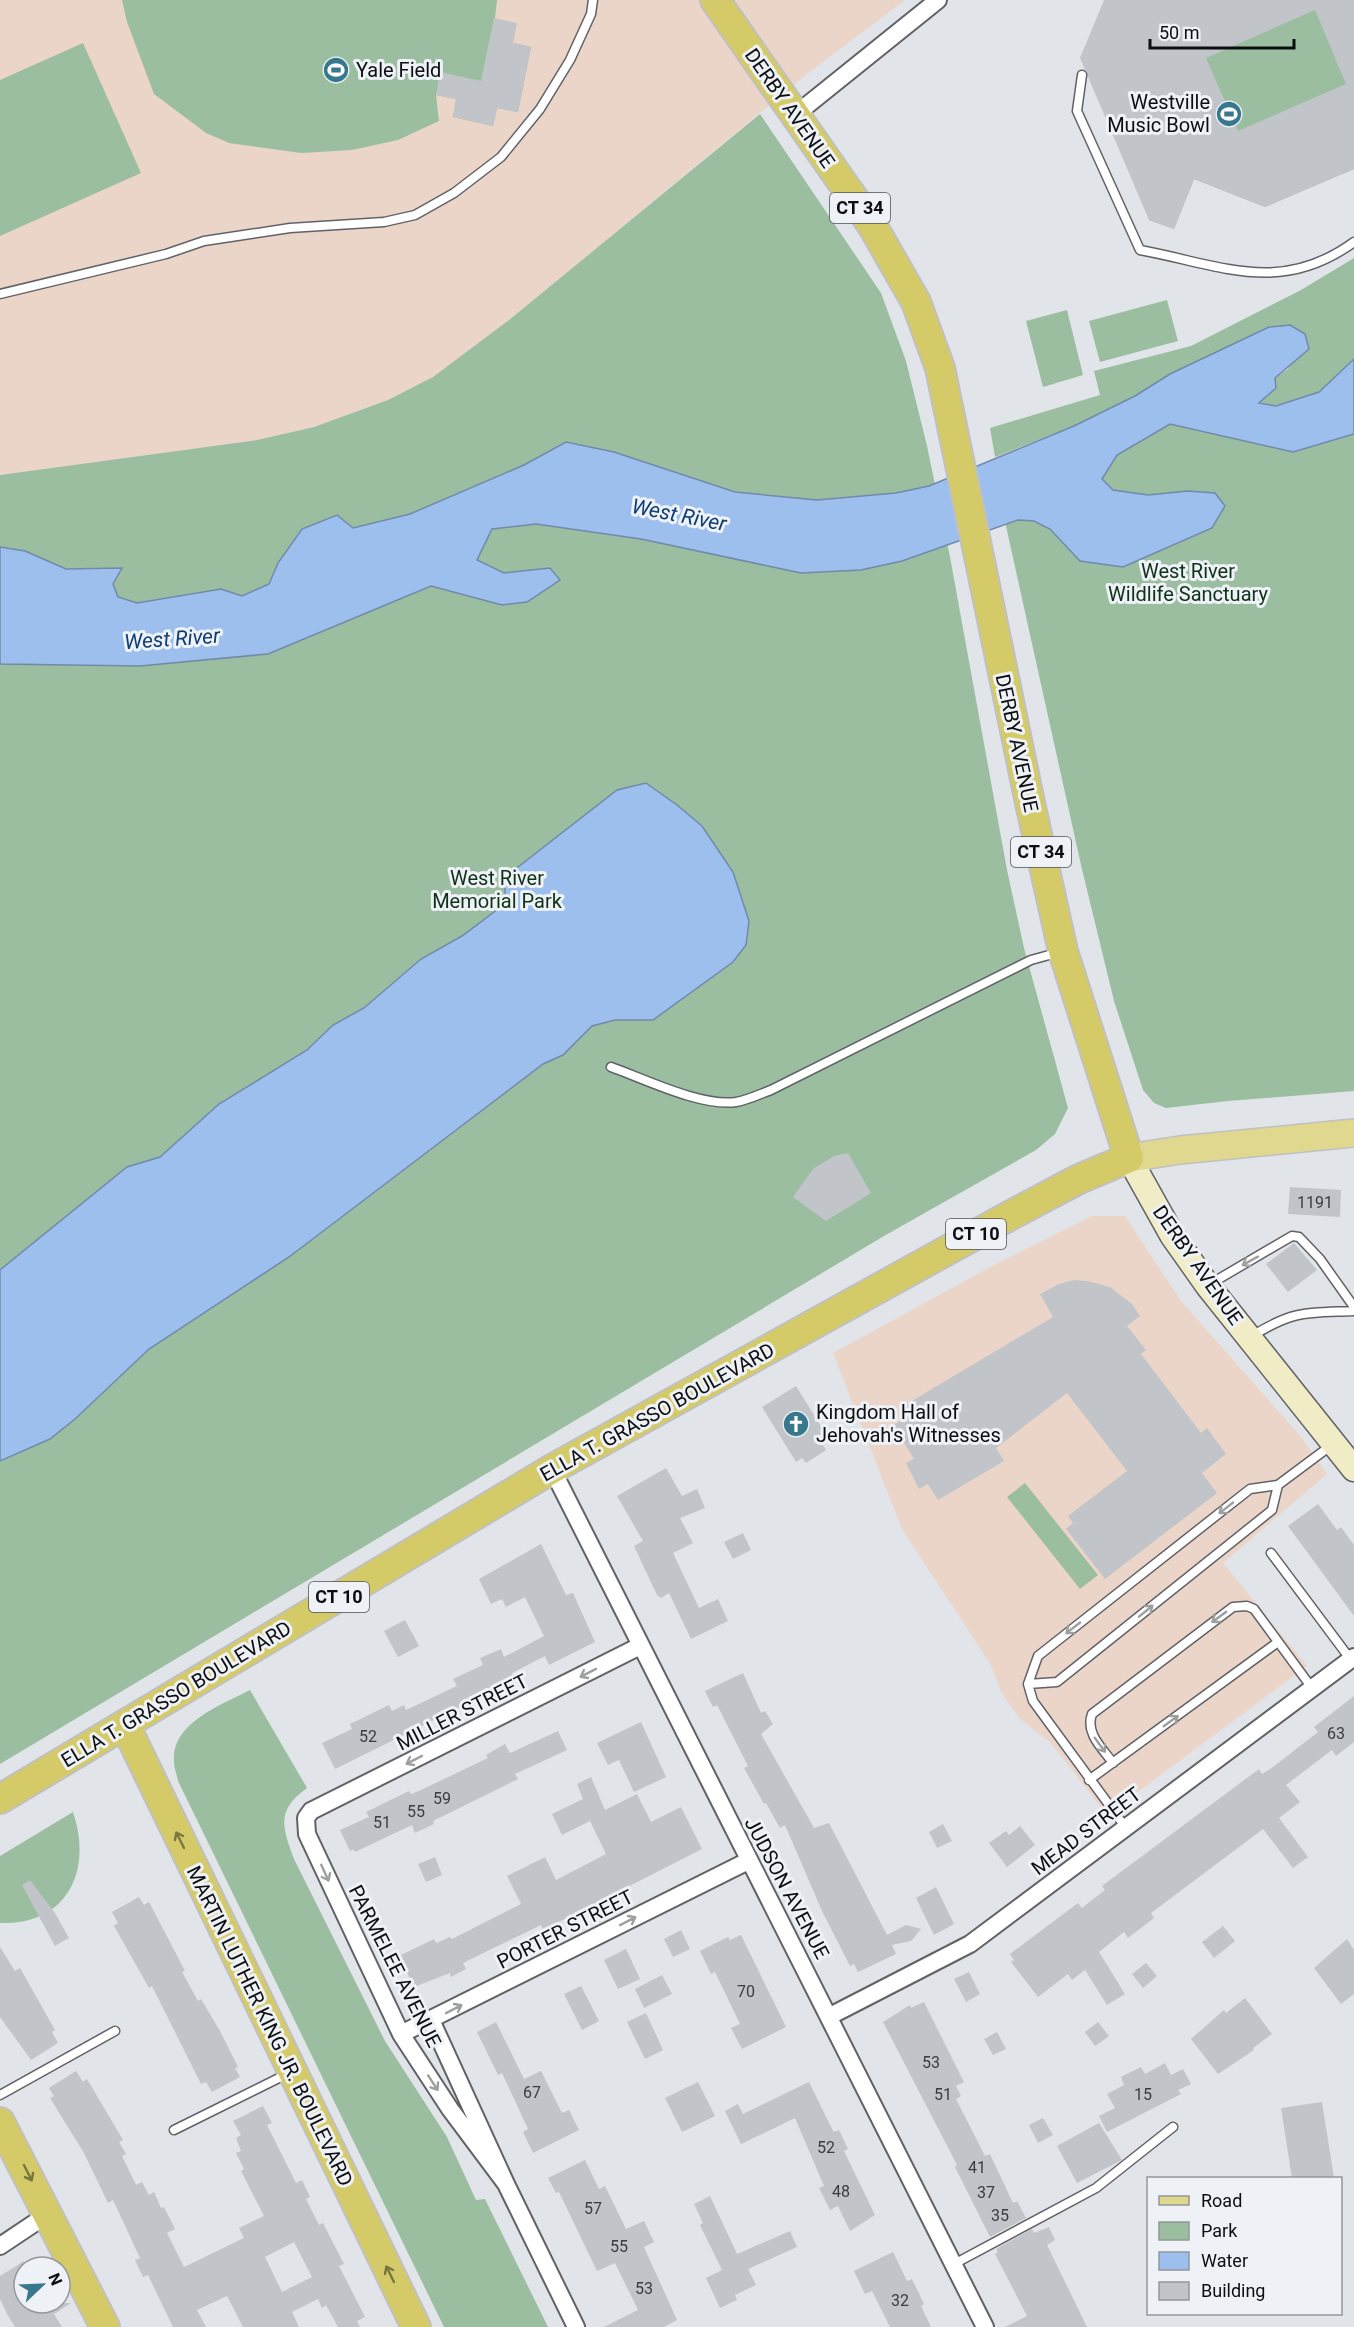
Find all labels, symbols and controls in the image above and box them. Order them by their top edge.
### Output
scale bar [1150,12,1294,50]
text: 50 m [1159,22,1199,43]
street label: DERBY AVENUE [740,44,840,172]
sports icon: Yale Field [321,55,351,85]
place label: Yale Field [356,58,441,82]
place label: Westville Music Bowl [1107,90,1210,137]
sports icon: Westville Music Bowl [1214,99,1244,129]
road number: CT 34 [830,193,890,223]
water label: West River [630,494,729,536]
park label: West River Wildlife Sanctuary [1108,559,1268,606]
water label: West River [123,624,222,654]
street label: DERBY AVENUE [991,672,1043,814]
road number: CT 34 [1011,837,1071,867]
park label: West River Memorial Park [432,866,563,913]
house number: 1191 [1297,1193,1333,1212]
street label: DERBY AVENUE [1148,1201,1248,1329]
road number: CT 10 [946,1219,1006,1249]
one-way arrow [1242,1255,1259,1267]
street label: ELLA T. GRASSO BOULEVARD [536,1337,778,1487]
place label: Kingdom Hall of Jehovah's Witnesses [816,1400,1001,1447]
church icon: Kingdom Hall of Jehovah's Witnesses [781,1409,811,1439]
one-way arrow [1219,1502,1235,1515]
road number: CT 10 [309,1582,369,1612]
one-way arrow [1138,1605,1154,1618]
one-way arrow [1212,1611,1228,1623]
street label: ELLA T. GRASSO BOULEVARD [57,1616,295,1772]
one-way arrow [1065,1622,1081,1635]
one-way arrow [580,1668,598,1679]
street label: MILLER STREET [392,1669,532,1755]
one-way arrow [1162,1715,1178,1727]
house number: 63 [1327,1724,1345,1743]
house number: 52 [359,1727,377,1746]
one-way arrow [1094,1737,1106,1753]
one-way arrow [405,1755,423,1766]
street label: MEAD STREET [1026,1782,1146,1880]
house number: 59 [433,1789,451,1808]
house number: 55 [407,1802,425,1821]
house number: 51 [373,1813,391,1832]
street label: JUDSON AVENUE [740,1813,834,1963]
one-way arrow [173,1832,185,1850]
street label: MARTIN LUTHER KING JR. BOULEVARD [182,1862,358,2190]
one-way arrow [319,1863,331,1881]
street label: PARMELEE AVENUE [344,1881,446,2051]
street label: PORTER STREET [493,1884,637,1974]
one-way arrow [618,1915,636,1926]
house number: 70 [737,1982,755,2001]
one-way arrow [444,2002,462,2014]
house number: 53 [922,2053,940,2072]
one-way arrow [426,2074,439,2091]
house number: 67 [523,2083,541,2102]
house number: 51 [934,2085,952,2104]
house number: 15 [1134,2085,1152,2104]
house number: 52 [817,2138,835,2157]
house number: 41 [968,2158,986,2177]
one-way arrow [22,2164,34,2182]
legend [1147,2177,1342,2315]
house number: 48 [832,2182,850,2201]
house number: 37 [977,2183,995,2202]
text: Road [1201,2190,1242,2211]
house number: 57 [584,2199,602,2218]
house number: 35 [991,2206,1009,2225]
text: Park [1201,2220,1238,2241]
house number: 55 [610,2237,628,2256]
text: Water [1201,2250,1248,2271]
north arrow [12,2255,72,2315]
one-way arrow [384,2266,395,2284]
text: N [44,2270,66,2288]
house number: 53 [635,2279,653,2298]
text: Building [1201,2280,1265,2301]
house number: 32 [891,2291,909,2310]

